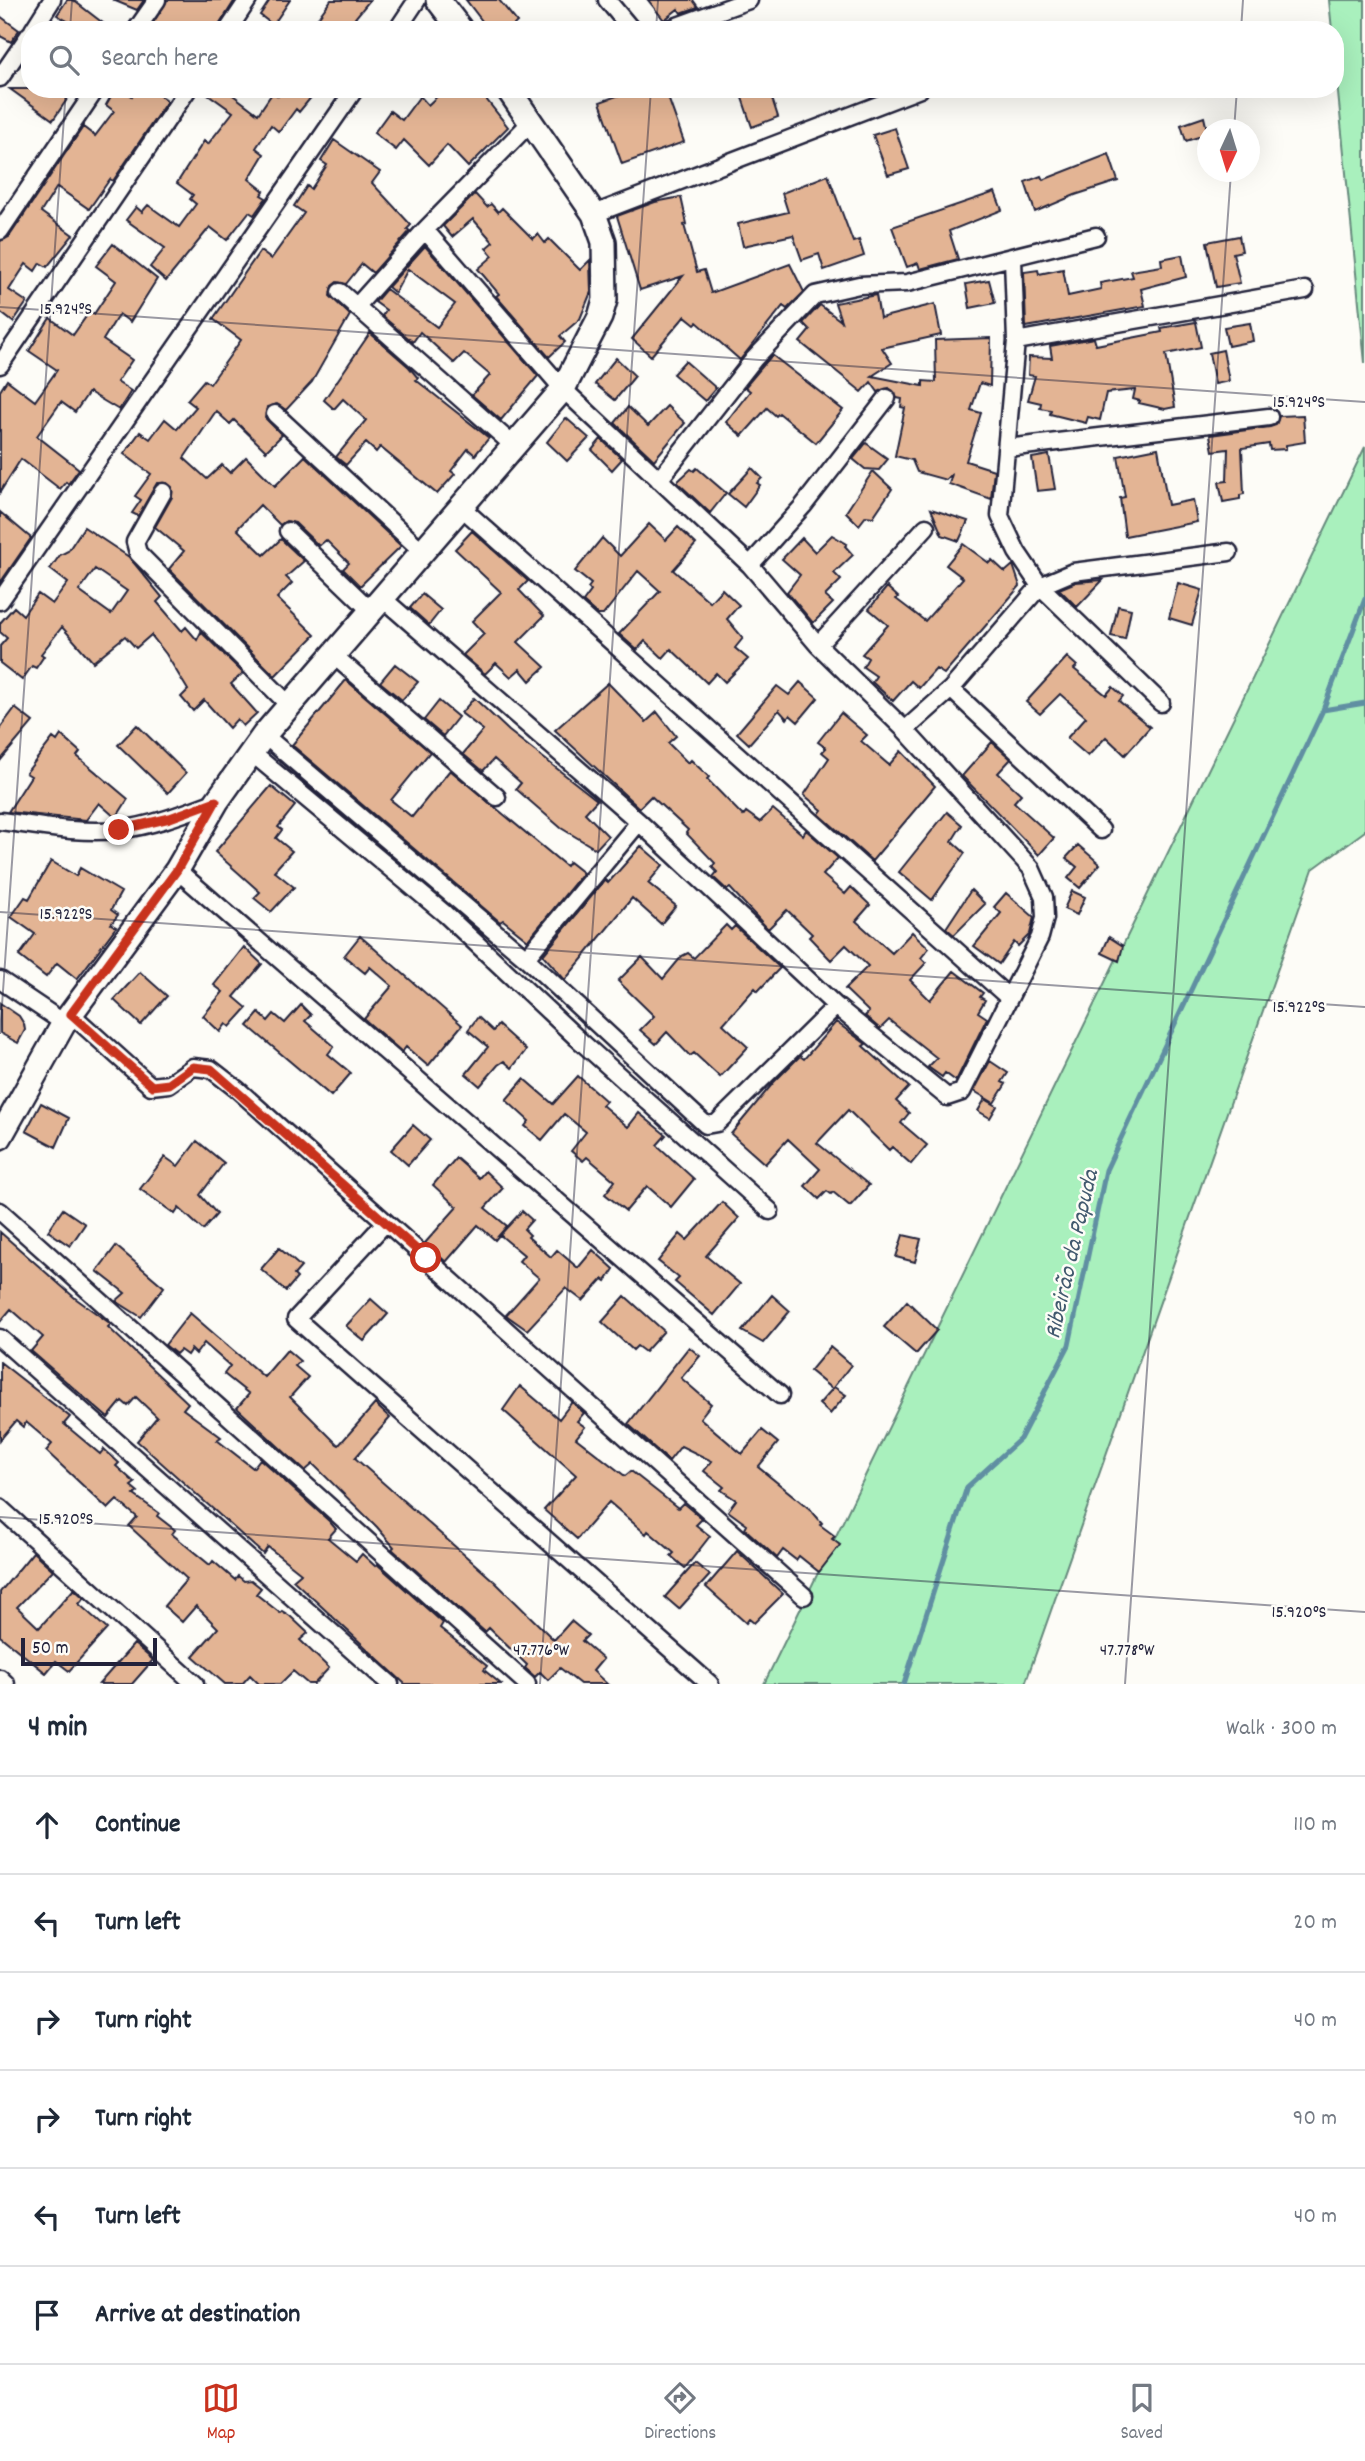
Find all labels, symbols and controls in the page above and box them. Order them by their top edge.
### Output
search box [21,21,1344,98]
icon: search [45,41,83,79]
text: Search here [101,41,219,78]
north arrow [1197,119,1260,182]
text: 15.924°S [40,298,92,323]
text: 15.924°S [1273,391,1325,416]
route end [103,814,134,845]
text: 15.922°S [40,903,93,928]
text: 15.922°S [1273,996,1326,1021]
water label: Ribeirão da Papuda [1037,1165,1109,1343]
route start [410,1242,441,1273]
text: 15.920°S [39,1508,94,1533]
text: 15.920°S [1272,1601,1327,1626]
scale bar [21,1635,158,1667]
text: 50 m [32,1636,69,1663]
text: 47.776°W [513,1639,570,1664]
text: 47.778°W [1100,1639,1155,1664]
text: 4 min [28,1708,87,1751]
text: Walk · 300 m [1226,1713,1337,1746]
icon: ahead [28,1806,66,1844]
text: Continue [95,1807,180,1844]
text: 110 m [1293,1809,1337,1842]
icon: left [28,1904,66,1942]
text: Turn left [95,1905,181,1942]
text: 20 m [1293,1907,1337,1940]
icon: right [28,2002,66,2040]
text: Turn right [95,2003,192,2040]
text: 40 m [1294,2005,1337,2038]
icon: right [28,2100,66,2138]
text: Turn right [95,2101,192,2138]
text: 90 m [1293,2103,1337,2136]
icon: left [28,2198,66,2236]
text: Turn left [95,2199,181,2236]
text: 40 m [1294,2201,1337,2234]
icon: arrive [28,2296,66,2334]
text: Arrive at destination [95,2297,300,2334]
tab: Map [202,2379,240,2448]
tab: Directions [644,2379,716,2448]
tab: Saved [1120,2379,1163,2448]

